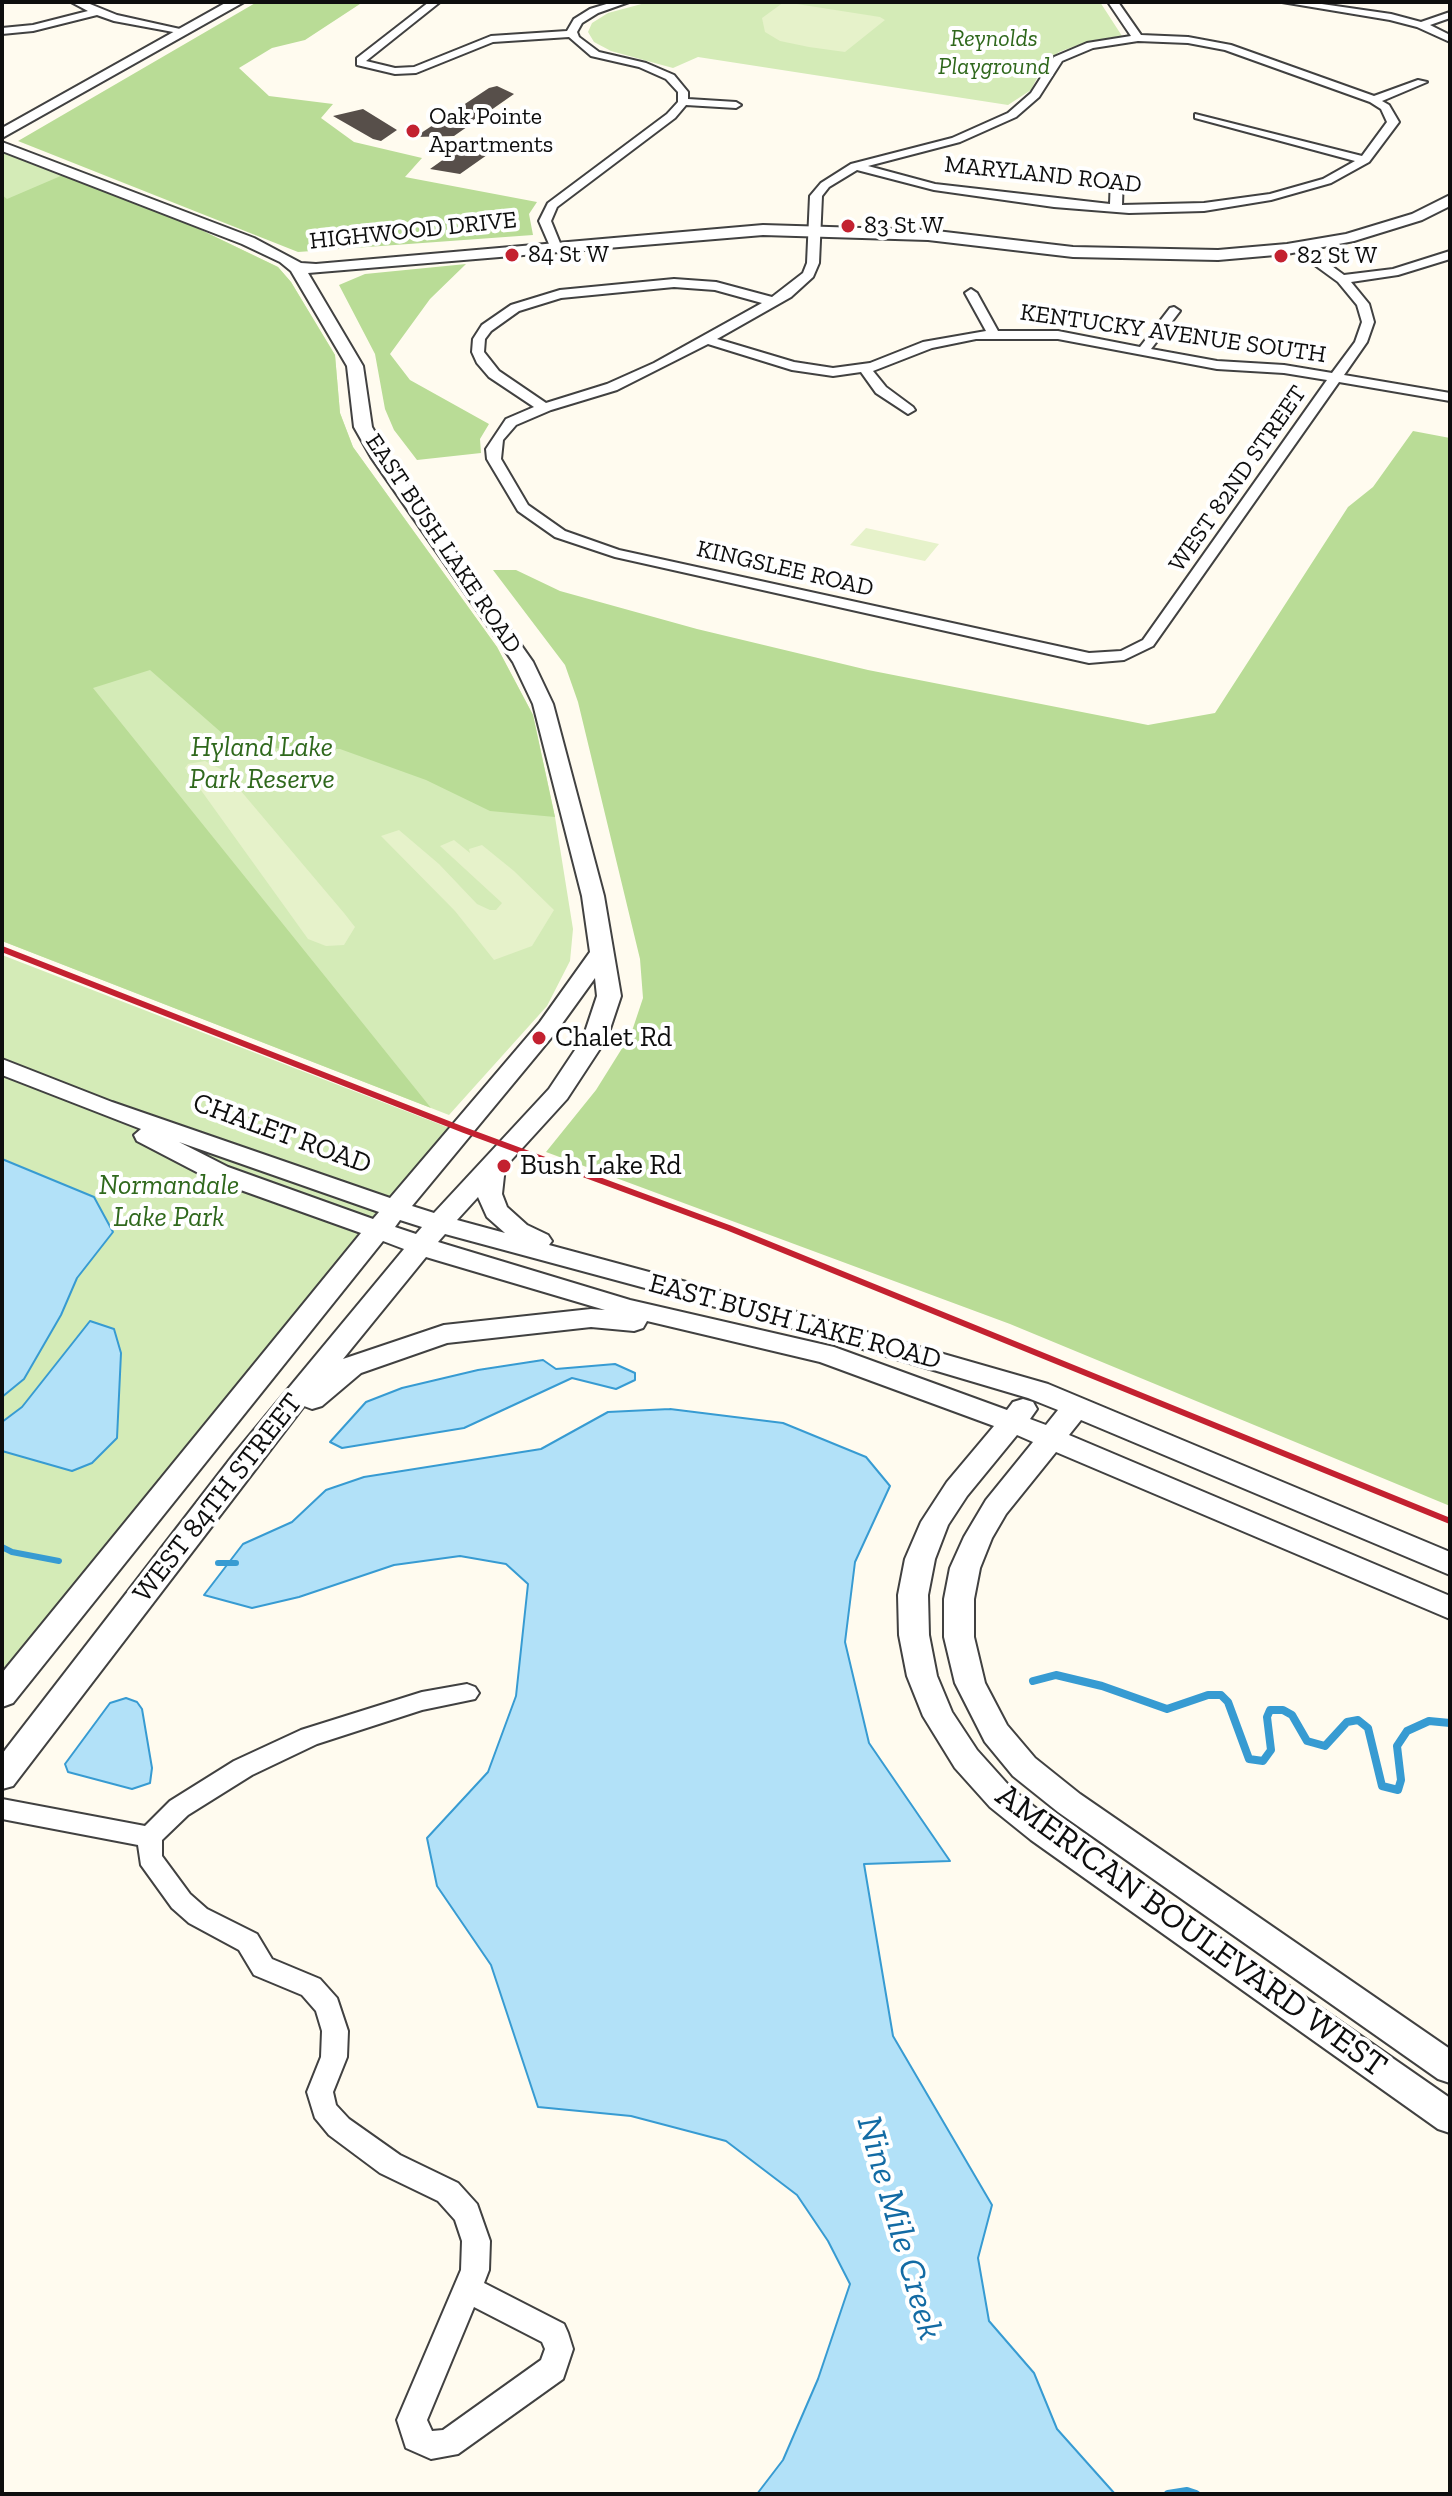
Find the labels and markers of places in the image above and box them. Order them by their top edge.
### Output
place label: Oak Pointe Apartments [429,103,553,159]
marker: Oak Pointe Apartments [404,122,422,140]
place label: 83 St W [864,212,944,240]
marker: 83 St W [839,217,857,235]
place label: 84 St W [528,241,609,269]
place label: 82 St W [1297,242,1377,270]
marker: 84 St W [503,246,521,264]
marker: 82 St W [1272,247,1290,265]
place label: Chalet Rd [555,1021,672,1055]
marker: Chalet Rd [530,1029,548,1047]
place label: Bush Lake Rd [520,1149,682,1183]
marker: Bush Lake Rd [495,1157,513,1175]

